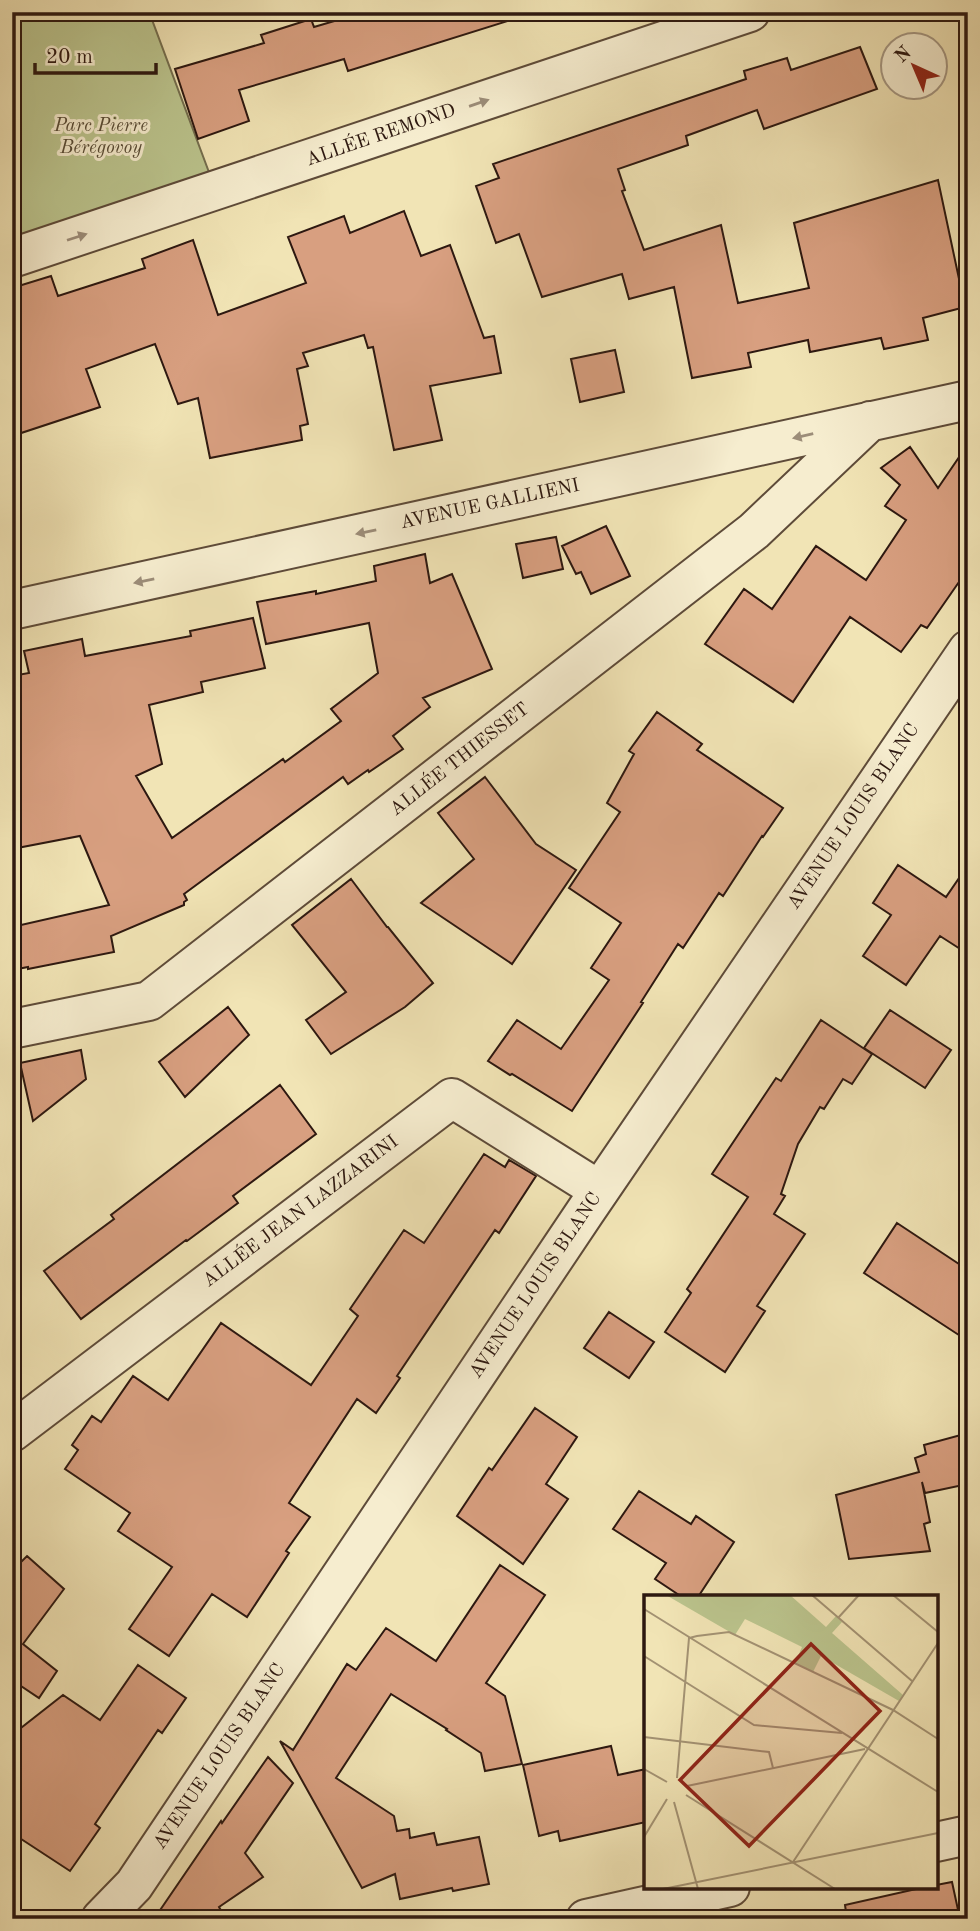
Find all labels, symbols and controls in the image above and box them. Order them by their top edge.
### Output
scale bar [35,32,156,76]
north arrow [878,32,948,102]
text: N [892,43,916,67]
text: 20 m [46,47,93,68]
one-way arrow [469,97,490,108]
street label: ALLÉE REMOND [302,98,458,171]
park label: Parc Pierre Bérégovoy [53,117,148,158]
one-way arrow [67,231,88,242]
one-way arrow [792,431,814,442]
street label: AVENUE GALLIENI [399,477,581,533]
one-way arrow [355,527,377,538]
one-way arrow [133,576,155,587]
street label: ALLÉE THIESSET [384,697,533,820]
street label: AVENUE LOUIS BLANC [785,721,923,913]
street label: ALLÉE JEAN LAZZARINI [197,1129,402,1292]
street label: AVENUE LOUIS BLANC [467,1190,605,1382]
inset map [644,1595,938,1889]
street label: AVENUE LOUIS BLANC [151,1661,289,1853]

